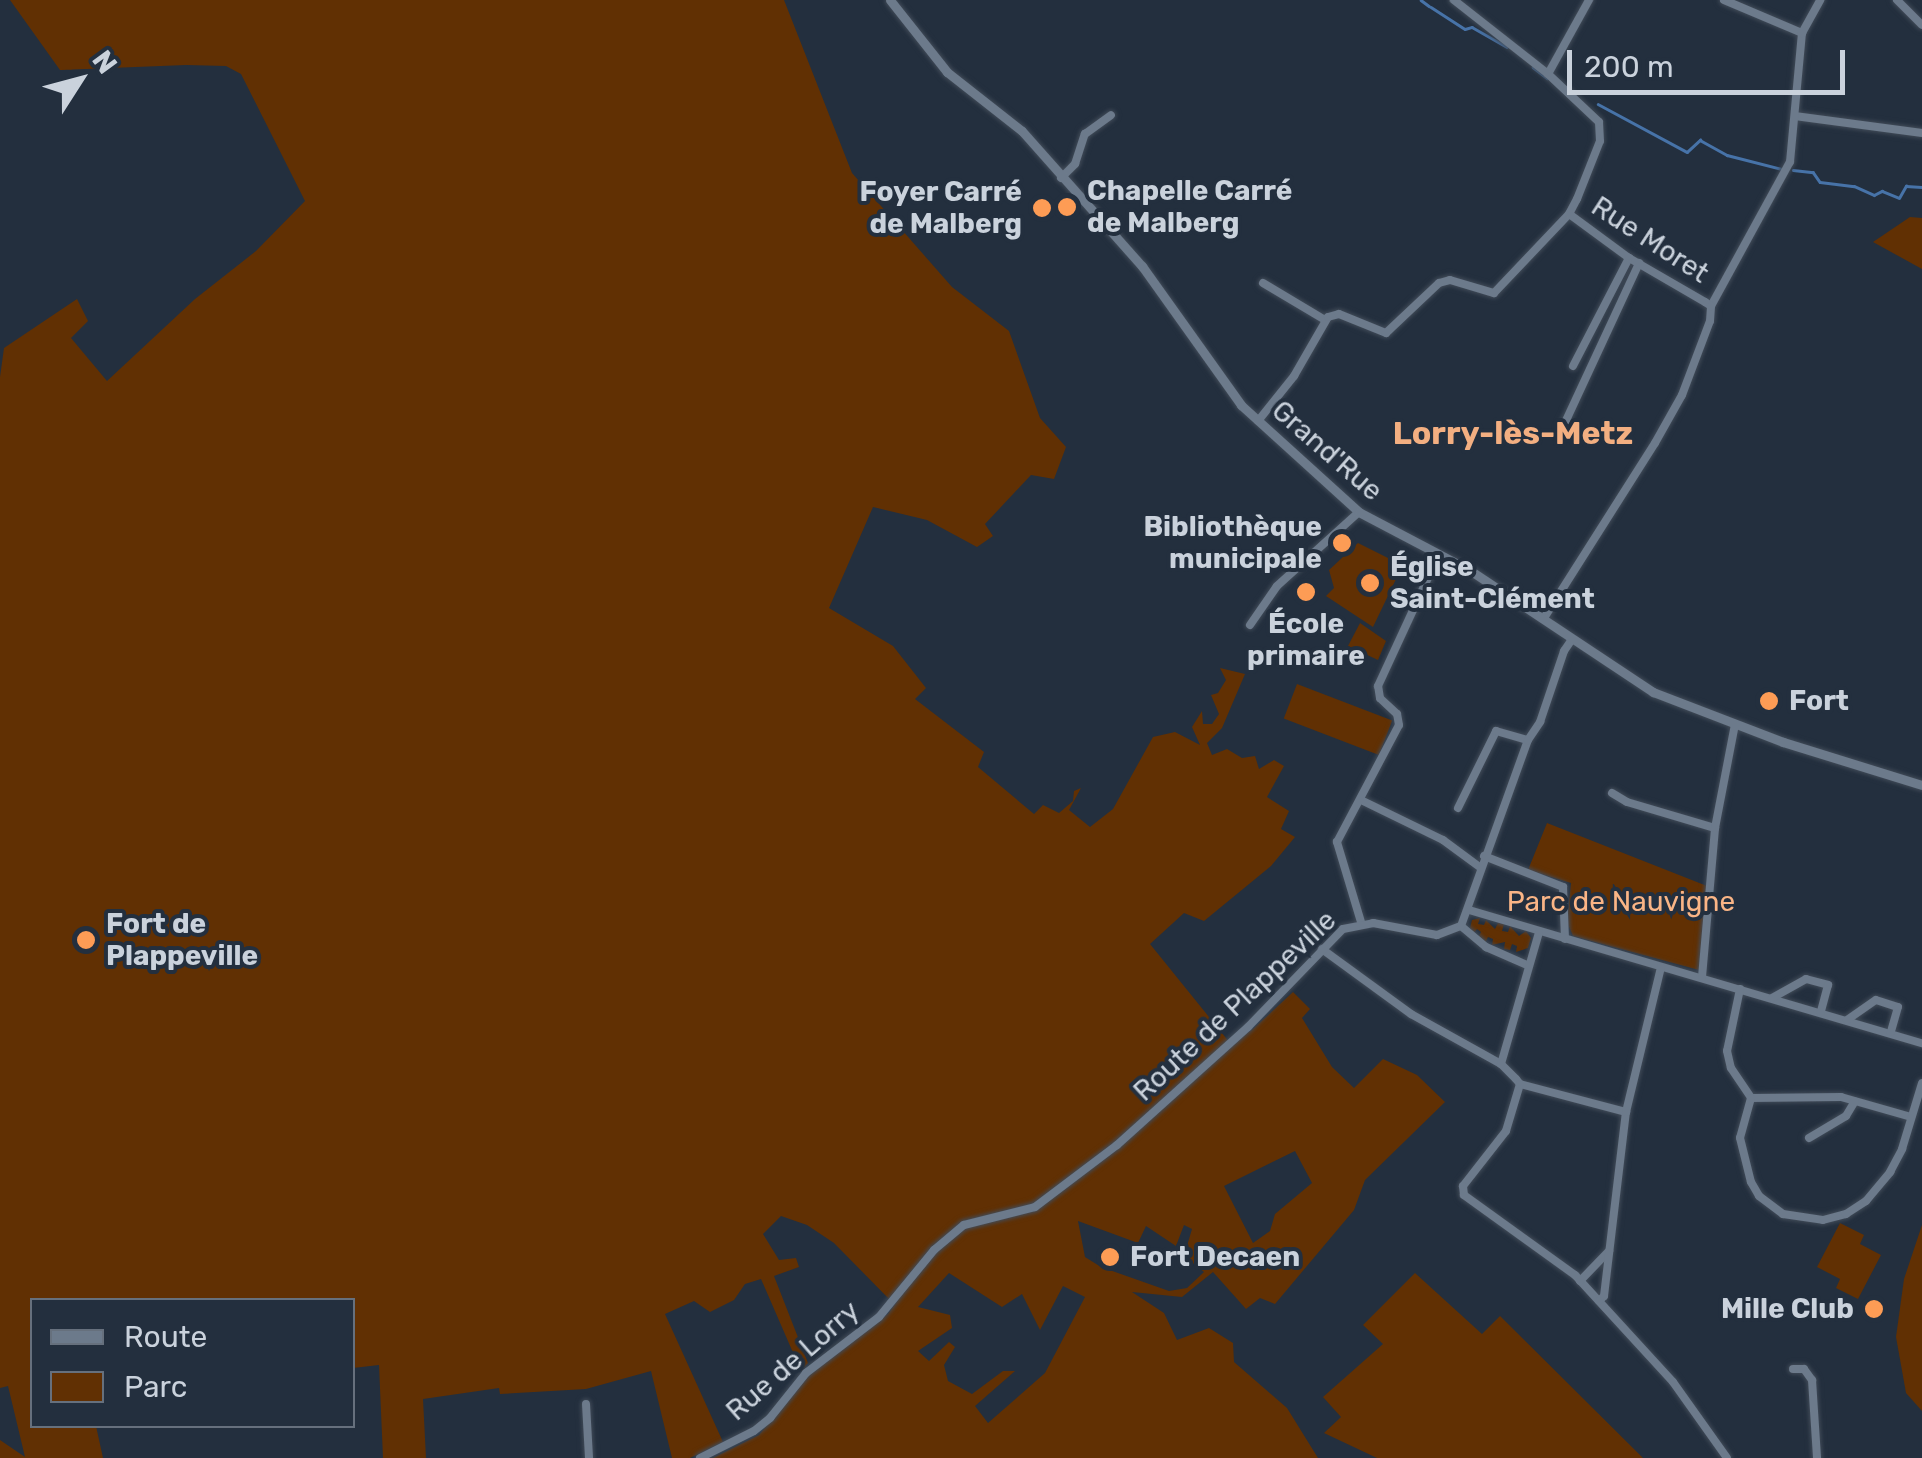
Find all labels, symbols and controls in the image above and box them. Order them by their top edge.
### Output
north arrow [30,30,130,130]
scale bar [1572,30,1850,92]
text: N [85,44,124,80]
text: 200 m [1584,49,1674,85]
place label: Chapelle Carré de Malberg [1087,174,1292,240]
place label: Foyer Carré de Malberg [859,175,1022,241]
street label: Rue Moret [1585,190,1715,290]
marker: Chapelle Carré de Malberg [1056,196,1078,218]
marker: Foyer Carré de Malberg [1031,197,1053,219]
street label: Grand'Rue [1265,394,1389,508]
district label: Lorry-lès-Metz [1393,414,1633,452]
place label: Bibliothèque municipale [1143,510,1322,576]
marker: Bibliothèque municipale [1331,532,1353,554]
place label: Église Saint-Clément [1390,550,1595,616]
marker: Église Saint-Clément [1359,572,1381,594]
marker: École primaire [1295,581,1317,603]
place label: École primaire [1247,607,1365,673]
place label: Fort [1789,684,1849,718]
marker: Fort [1758,690,1780,712]
park label: Parc de Nauvigne [1507,885,1735,919]
street label: Route de Plappeville [1127,904,1343,1108]
place label: Fort de Plappeville [106,907,258,973]
marker: Fort de Plappeville [75,929,97,951]
place label: Fort Decaen [1130,1240,1300,1274]
marker: Fort Decaen [1099,1246,1121,1268]
place label: Mille Club [1721,1292,1854,1326]
street label: Rue de Lorry [720,1294,866,1428]
legend [30,1298,355,1428]
marker: Mille Club [1863,1298,1885,1320]
text: Route [124,1319,207,1355]
text: Parc [124,1369,187,1405]

